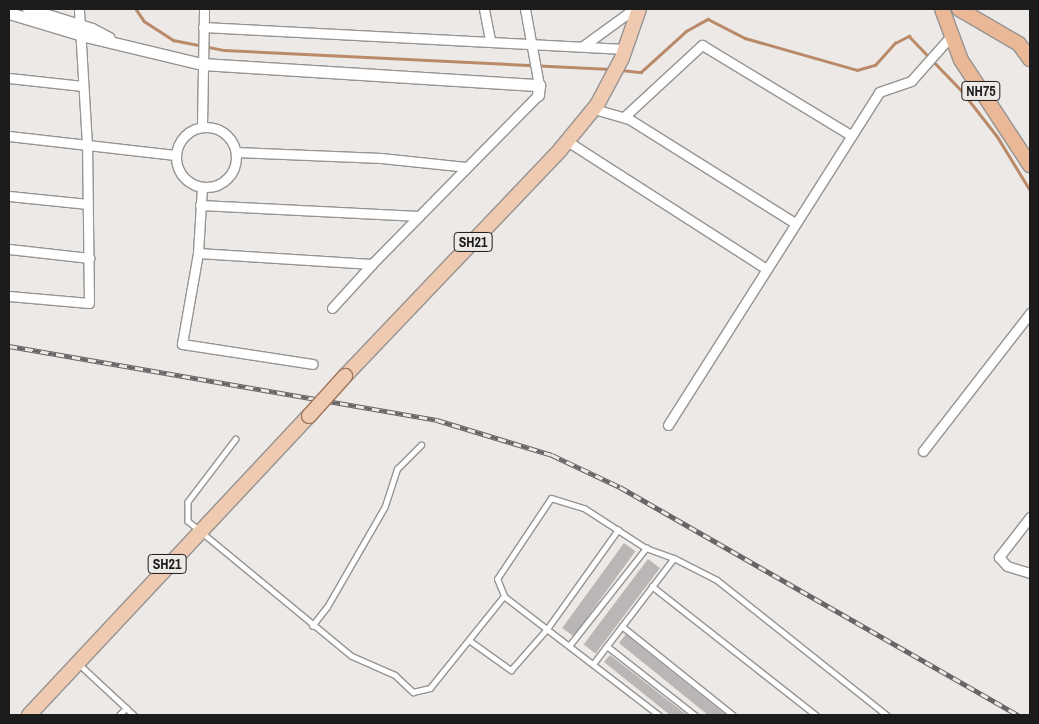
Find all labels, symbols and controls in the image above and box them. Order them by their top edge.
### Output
road number: NH75 [961,80,1001,102]
road number: SH21 [453,230,493,253]
road number: SH21 [147,552,187,576]

